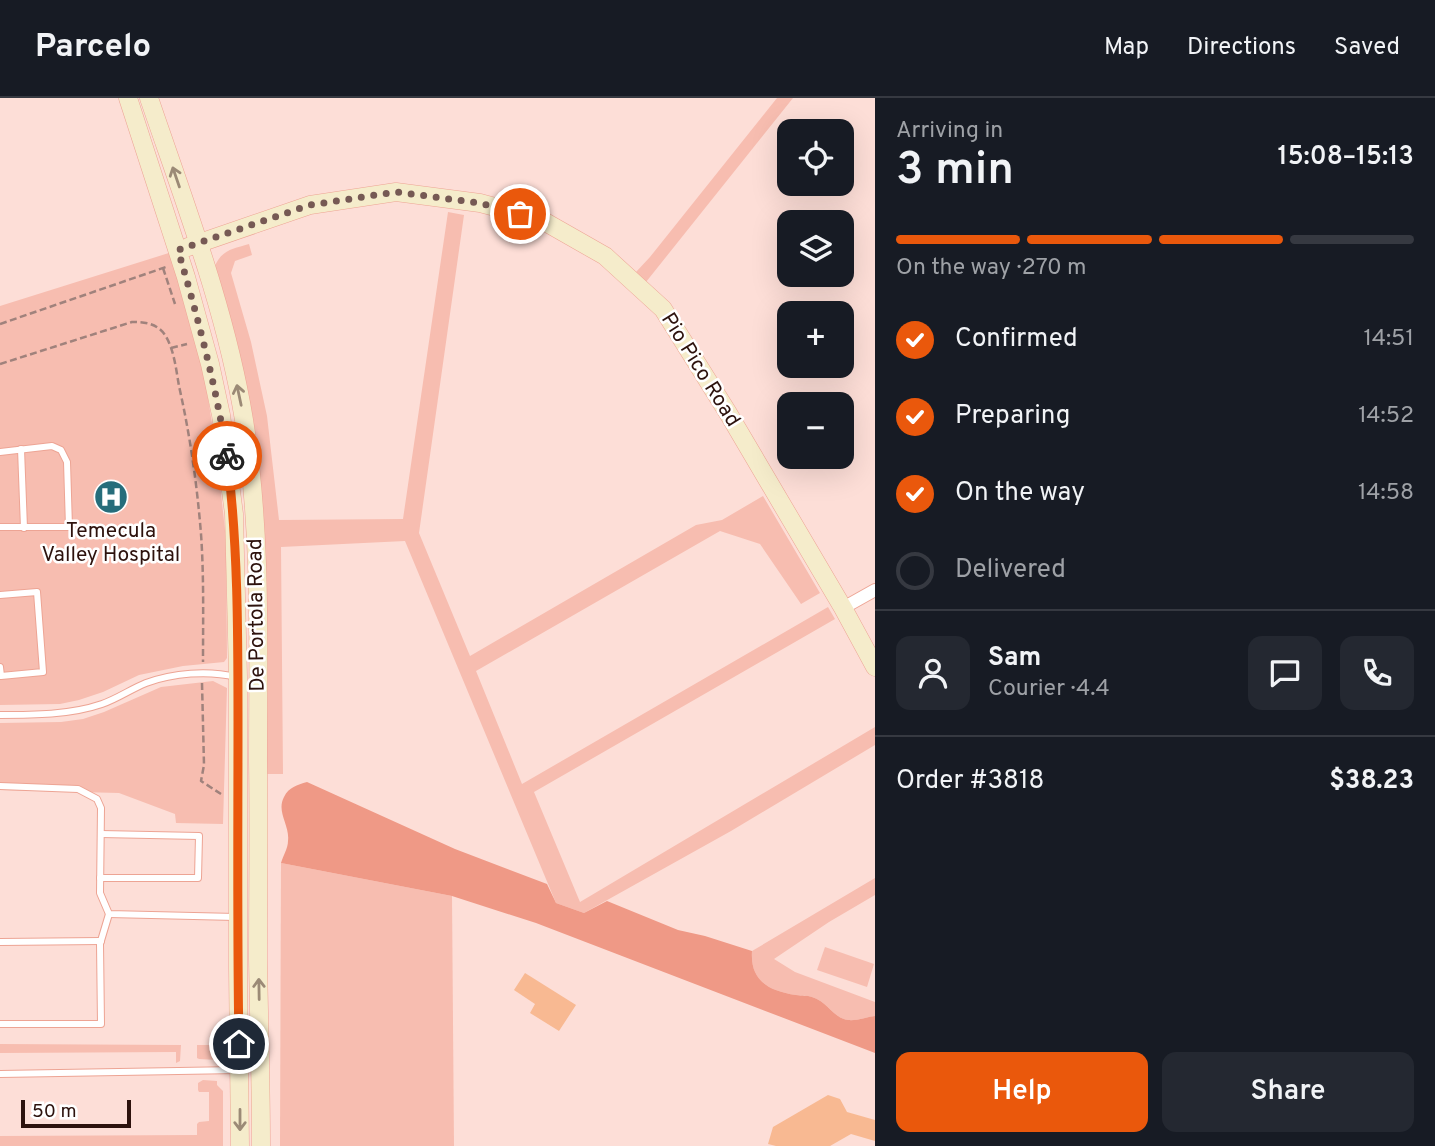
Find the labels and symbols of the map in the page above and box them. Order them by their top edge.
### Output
one-way arrow [169,166,182,188]
pin [490,184,550,244]
street label: Pio Pico Road [654,308,746,432]
one-way arrow [231,384,245,407]
courier [192,421,262,491]
hospital icon: Temecula Valley Hospital [92,478,130,516]
place label: Temecula Valley Hospital [42,518,180,569]
street label: De Portola Road [242,538,272,692]
one-way arrow [252,978,266,1001]
pin [209,1014,269,1074]
scale bar [21,1097,131,1129]
one-way arrow [233,1108,247,1131]

